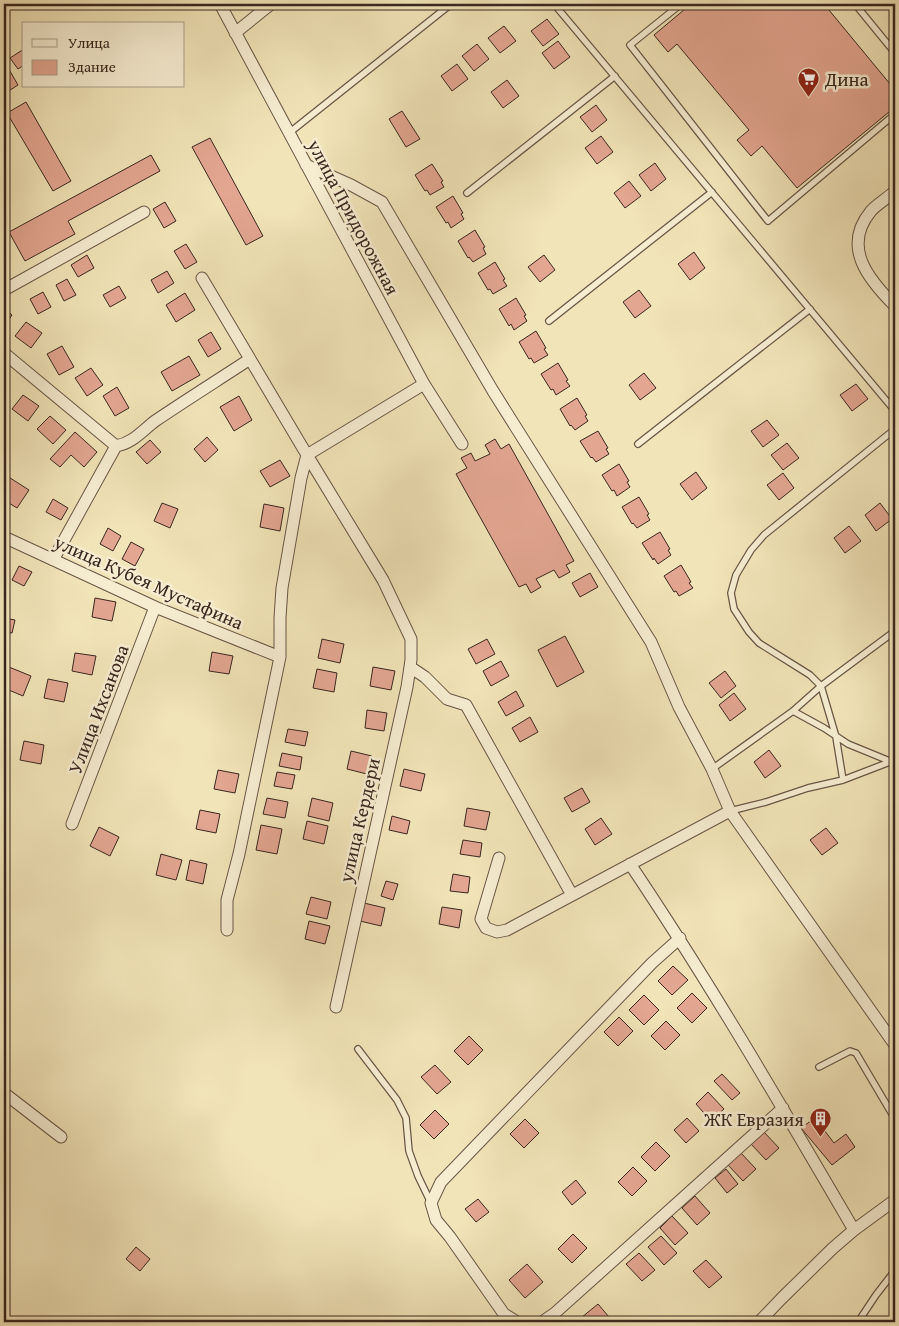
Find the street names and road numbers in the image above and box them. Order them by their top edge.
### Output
street label: улица Придорожная [301,133,407,300]
street label: улица Кубея Мустафина [49,527,248,636]
street label: Улица Ихсанова [60,640,136,778]
street label: улица Кердери [331,755,387,886]

